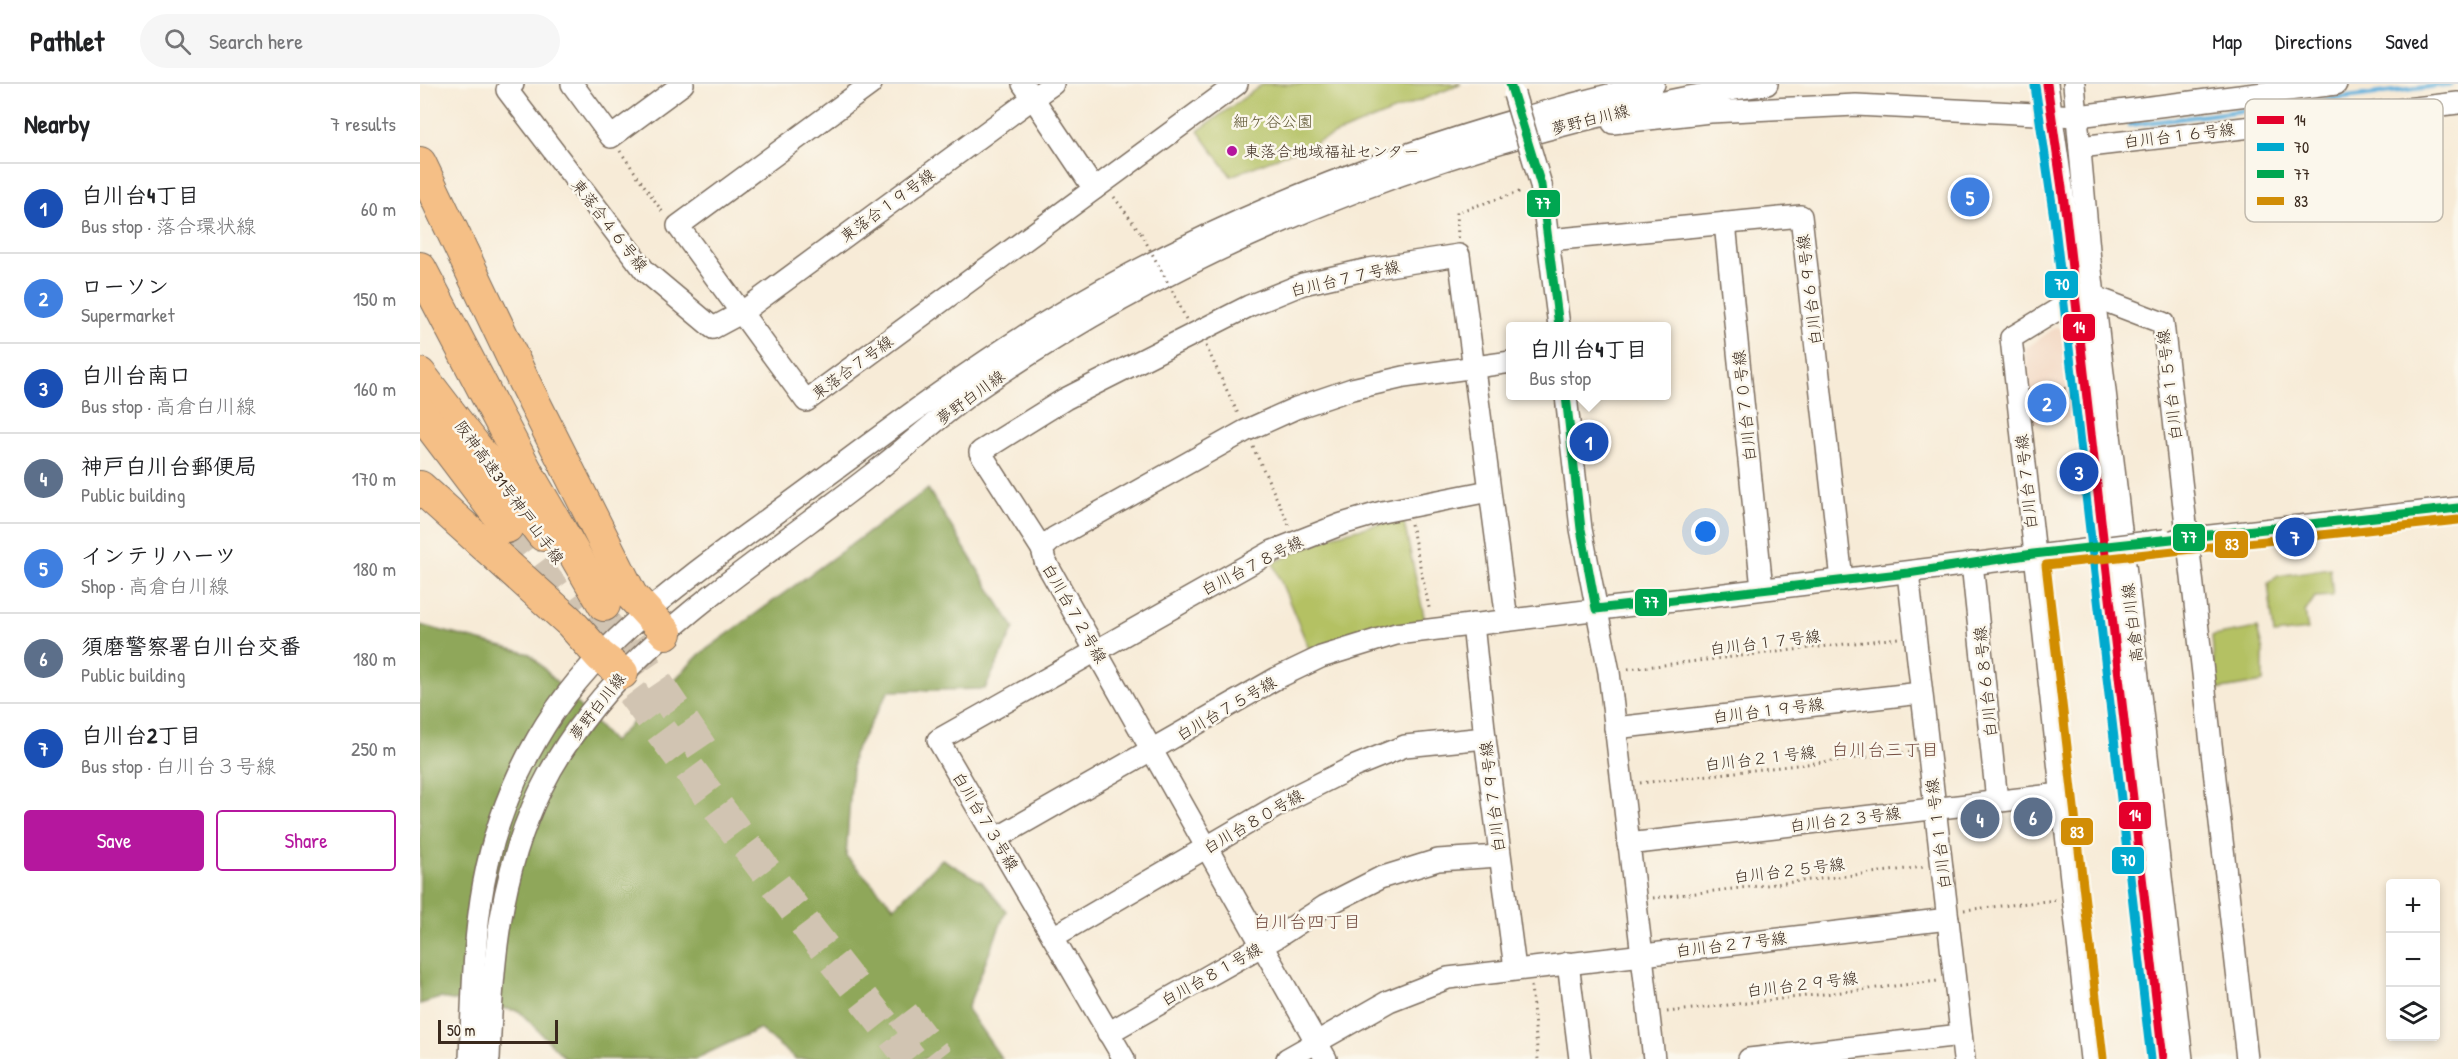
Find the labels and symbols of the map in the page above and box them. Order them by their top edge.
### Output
street label: 夢野白川線 [1549,99,1631,139]
legend [2245,99,2443,222]
text: 14 [2294,109,2306,131]
park label: 細ケ谷公園 [1233,110,1313,132]
street label: 白川台１６号線 [2122,117,2236,153]
text: 70 [2294,136,2309,158]
place label: 東落合地域福祉センター [1244,140,1419,162]
marker: 東落合地域福祉センター [1225,144,1239,158]
street label: 東落合１９号線 [835,163,939,247]
text: 77 [2294,163,2310,185]
street label: 東落合４６号線 [567,174,653,276]
pin: 5 [1950,174,1990,220]
line badge: 77 [1526,189,1561,218]
text: 83 [2294,190,2308,212]
text: 77 [1534,192,1551,214]
street label: 白川台６９号線 [1791,233,1827,347]
street label: 白川台７７号線 [1288,255,1402,301]
line badge: 70 [2044,270,2079,299]
text: 70 [2053,273,2070,295]
line badge: 14 [2062,313,2096,342]
text: 14 [2073,316,2085,338]
street label: 白川台１５号線 [2151,328,2187,442]
street label: 東落合７号線 [807,330,897,404]
street label: 白川台７０号線 [1727,349,1761,463]
street label: 夢野白川線 [931,365,1009,429]
pin: 2 [2028,380,2066,426]
street label: 阪神高速31号神戸山手線 [450,416,570,568]
pin: 1 [1570,420,1608,464]
street label: 白川台７号線 [2010,433,2042,531]
pin: 3 [2060,450,2098,494]
pin: 7 [2276,514,2314,560]
your location [1691,517,1720,546]
line badge: 77 [2172,523,2206,552]
text: 77 [2180,526,2197,548]
street label: 白川台７８号線 [1197,530,1307,600]
line badge: 83 [2214,530,2249,559]
text: 83 [2225,533,2239,555]
street label: 白川台７２号線 [1037,559,1113,667]
street label: 高倉白川線 [2116,582,2148,664]
line badge: 77 [1634,588,1668,617]
text: 77 [1642,591,1659,613]
street label: 白川台１７号線 [1708,624,1822,660]
street label: 白川台６８号線 [1968,625,2002,739]
street label: 夢野白川線 [564,668,630,744]
street label: 白川台７５号線 [1172,670,1280,746]
street label: 白川台１９号線 [1711,692,1825,728]
district label: 白川台三丁目 [1831,737,1939,762]
street label: 白川台７９号線 [1474,740,1510,854]
street label: 白川台２１号線 [1703,740,1817,776]
street label: 白川台７３号線 [948,767,1024,875]
street label: 白川台１１号線 [1920,777,1956,891]
street label: 白川台８０号線 [1199,783,1307,859]
pin: 6 [2014,794,2052,840]
pin: 4 [1960,796,2000,842]
street label: 白川台２３号線 [1788,801,1902,837]
line badge: 14 [2118,801,2152,830]
text: 14 [2129,804,2141,826]
line badge: 83 [2060,817,2094,846]
text: 83 [2070,821,2084,843]
line badge: 70 [2111,846,2145,875]
text: 70 [2119,849,2136,871]
street label: 白川台２５号線 [1732,852,1846,888]
district label: 白川台四丁目 [1253,909,1361,934]
street label: 白川台２７号線 [1674,926,1788,962]
street label: 白川台８１号線 [1157,937,1265,1011]
street label: 白川台２９号線 [1745,966,1859,1002]
scale bar [438,1017,558,1044]

